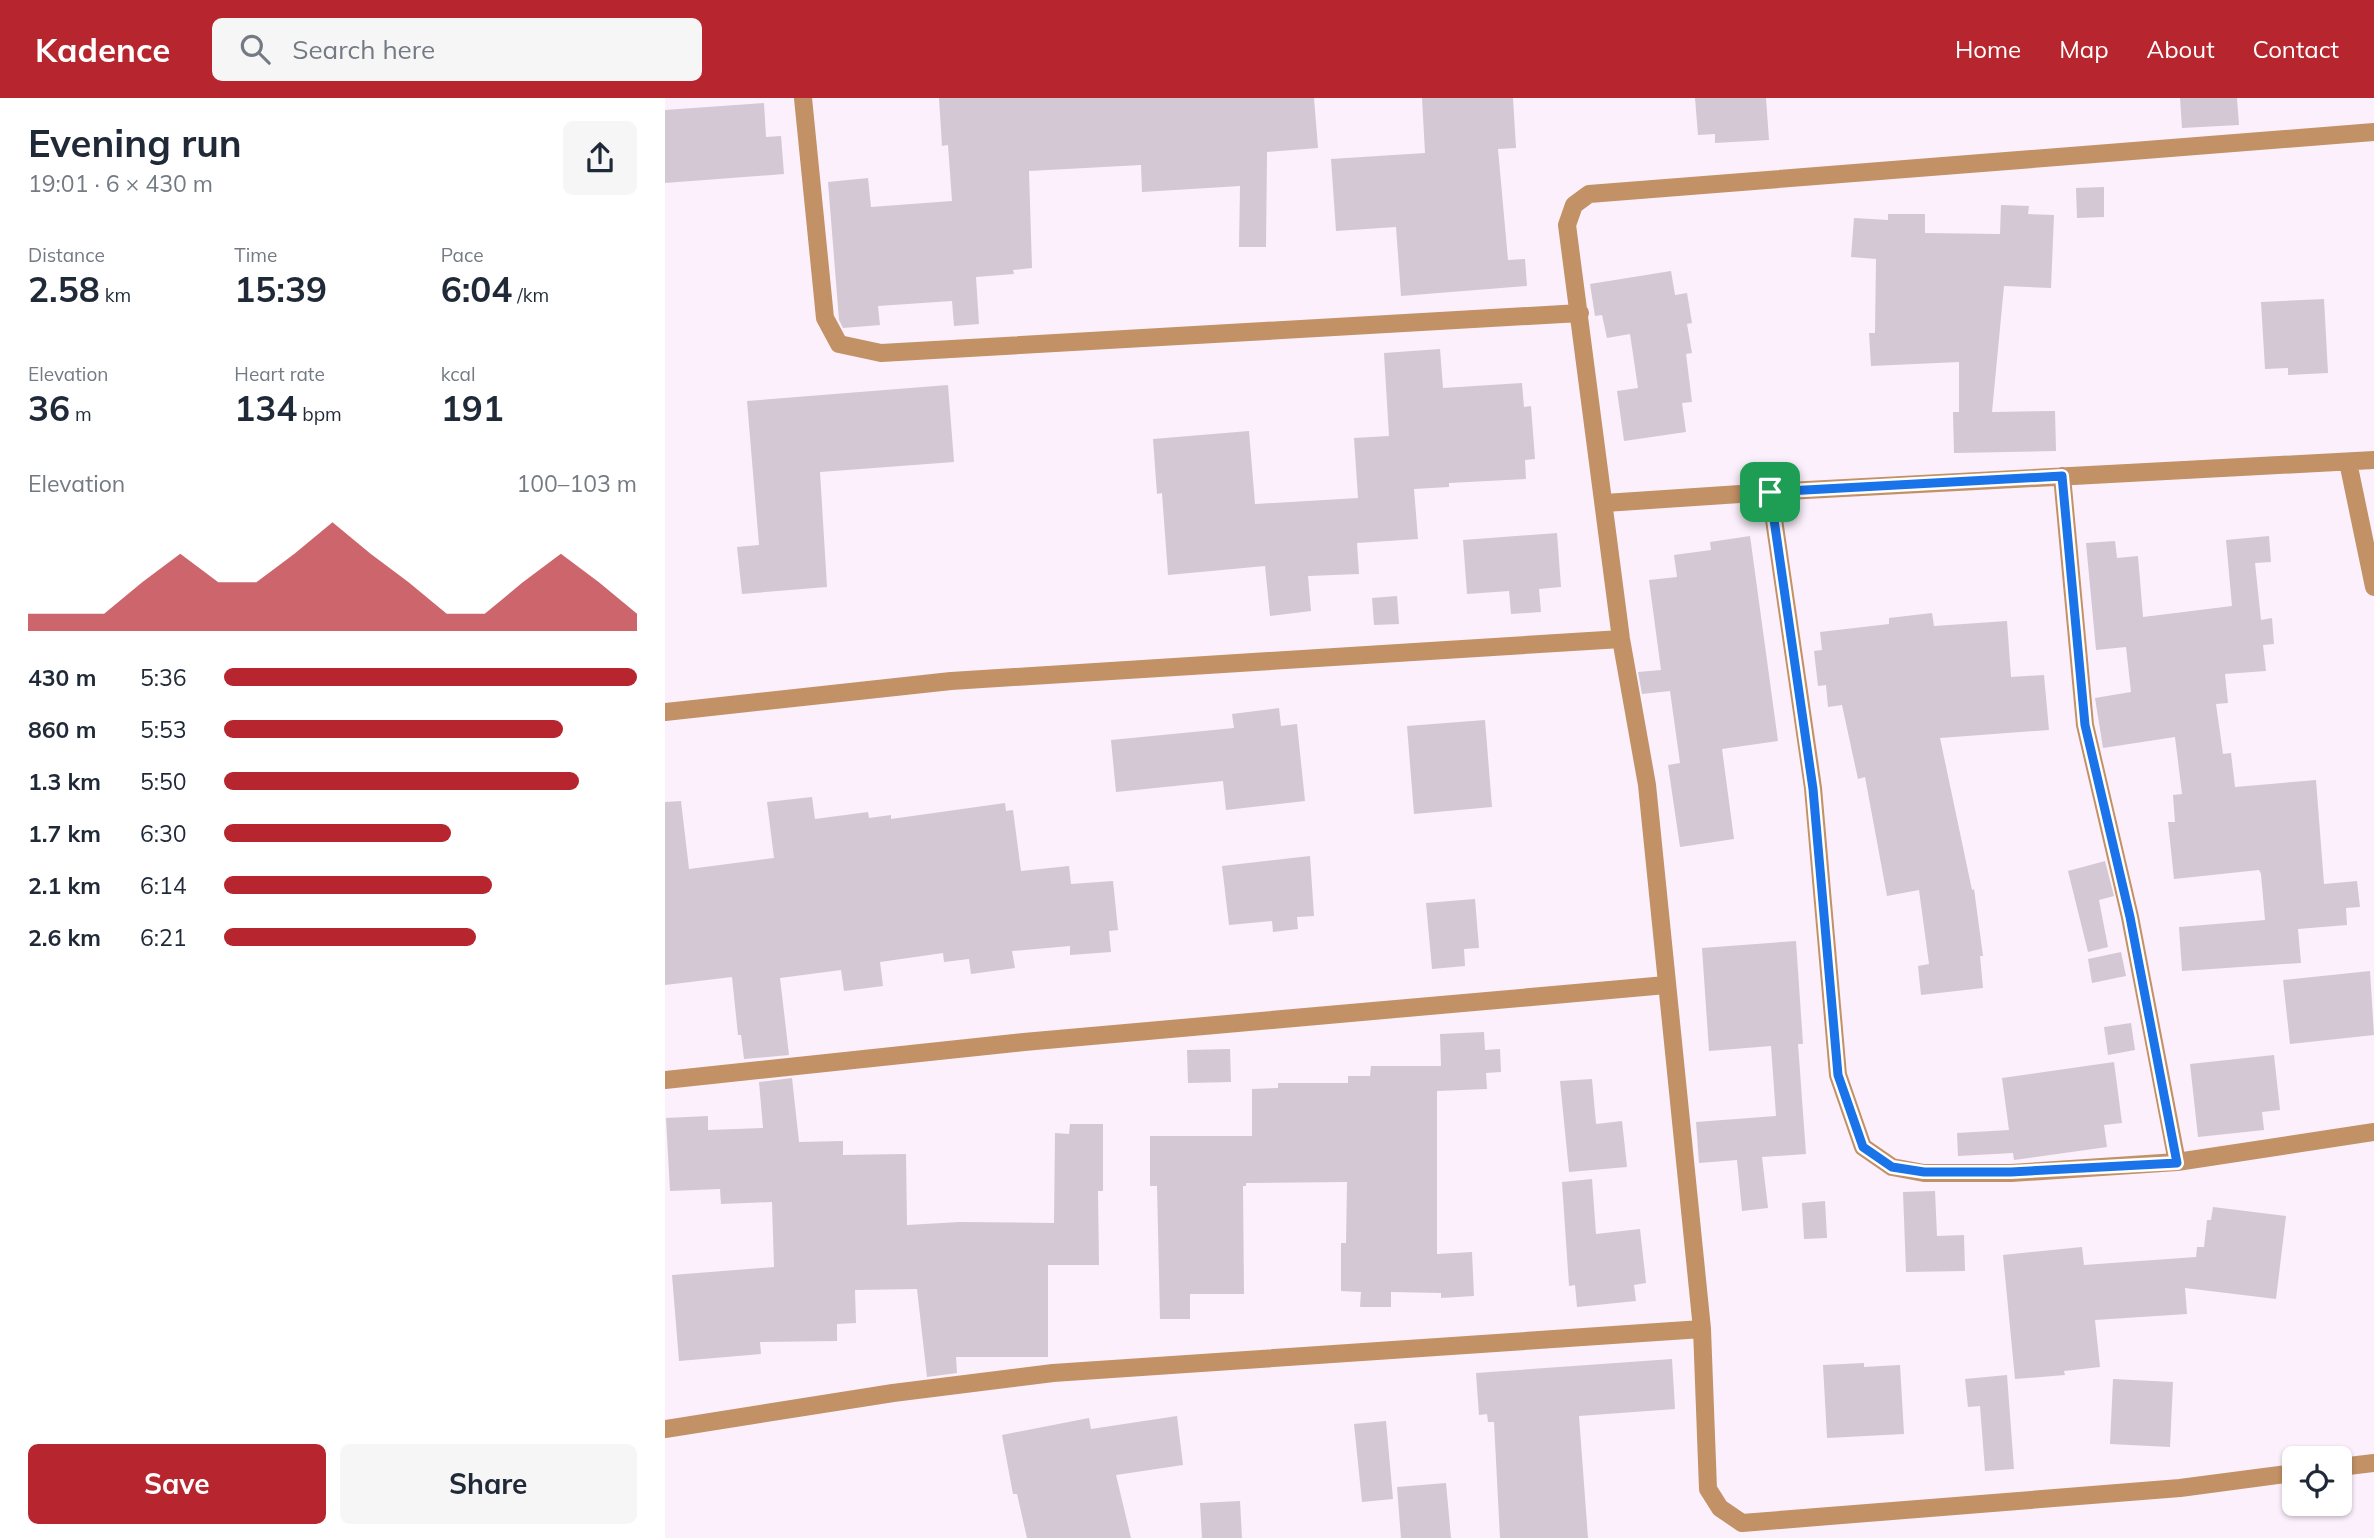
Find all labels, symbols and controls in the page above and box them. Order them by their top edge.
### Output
search box [212,18,702,81]
text: Kadence [35,29,170,70]
icon: search [236,30,274,68]
text: Search here [292,33,435,66]
text: Home [1955,34,2021,64]
text: Map [2059,34,2109,64]
text: About [2147,34,2215,64]
text: Contact [2253,34,2339,64]
text: Evening run [28,119,242,167]
button: share [563,121,637,195]
text: 19:01 · 6 × 430 m [28,169,213,198]
text: Distance [28,243,105,267]
text: Time [234,243,277,267]
text: Pace [441,243,484,267]
text: 2.58 [28,267,100,311]
text: 15:39 [234,267,327,311]
text: 6:04 [441,267,512,311]
text: km [100,283,131,307]
text: /km [512,283,549,307]
text: Elevation [28,362,108,386]
text: Heart rate [234,362,325,386]
text: kcal [441,362,475,386]
text: 36 [28,386,70,430]
text: 134 [234,386,297,430]
text: 191 [441,386,504,430]
text: m [70,402,92,426]
text: bpm [297,402,342,426]
pin [1740,462,1800,522]
text: Elevation [28,469,125,498]
text: 100–103 m [516,469,637,498]
icon: arrive [1751,473,1789,511]
text: 430 m [28,663,96,692]
text: 5:36 [140,663,187,692]
text: 860 m [28,715,96,744]
text: 5:53 [140,715,187,744]
text: 1.3 km [28,767,101,796]
text: 5:50 [140,767,187,796]
text: 1.7 km [28,819,101,848]
text: 6:30 [140,819,187,848]
text: 2.1 km [28,871,101,900]
text: 6:14 [140,871,187,900]
text: 2.6 km [28,923,101,952]
text: 6:21 [140,923,187,952]
button: Save [28,1444,326,1524]
button: Share [340,1444,637,1524]
map controls [2282,1446,2352,1516]
button: locate [2282,1446,2352,1516]

